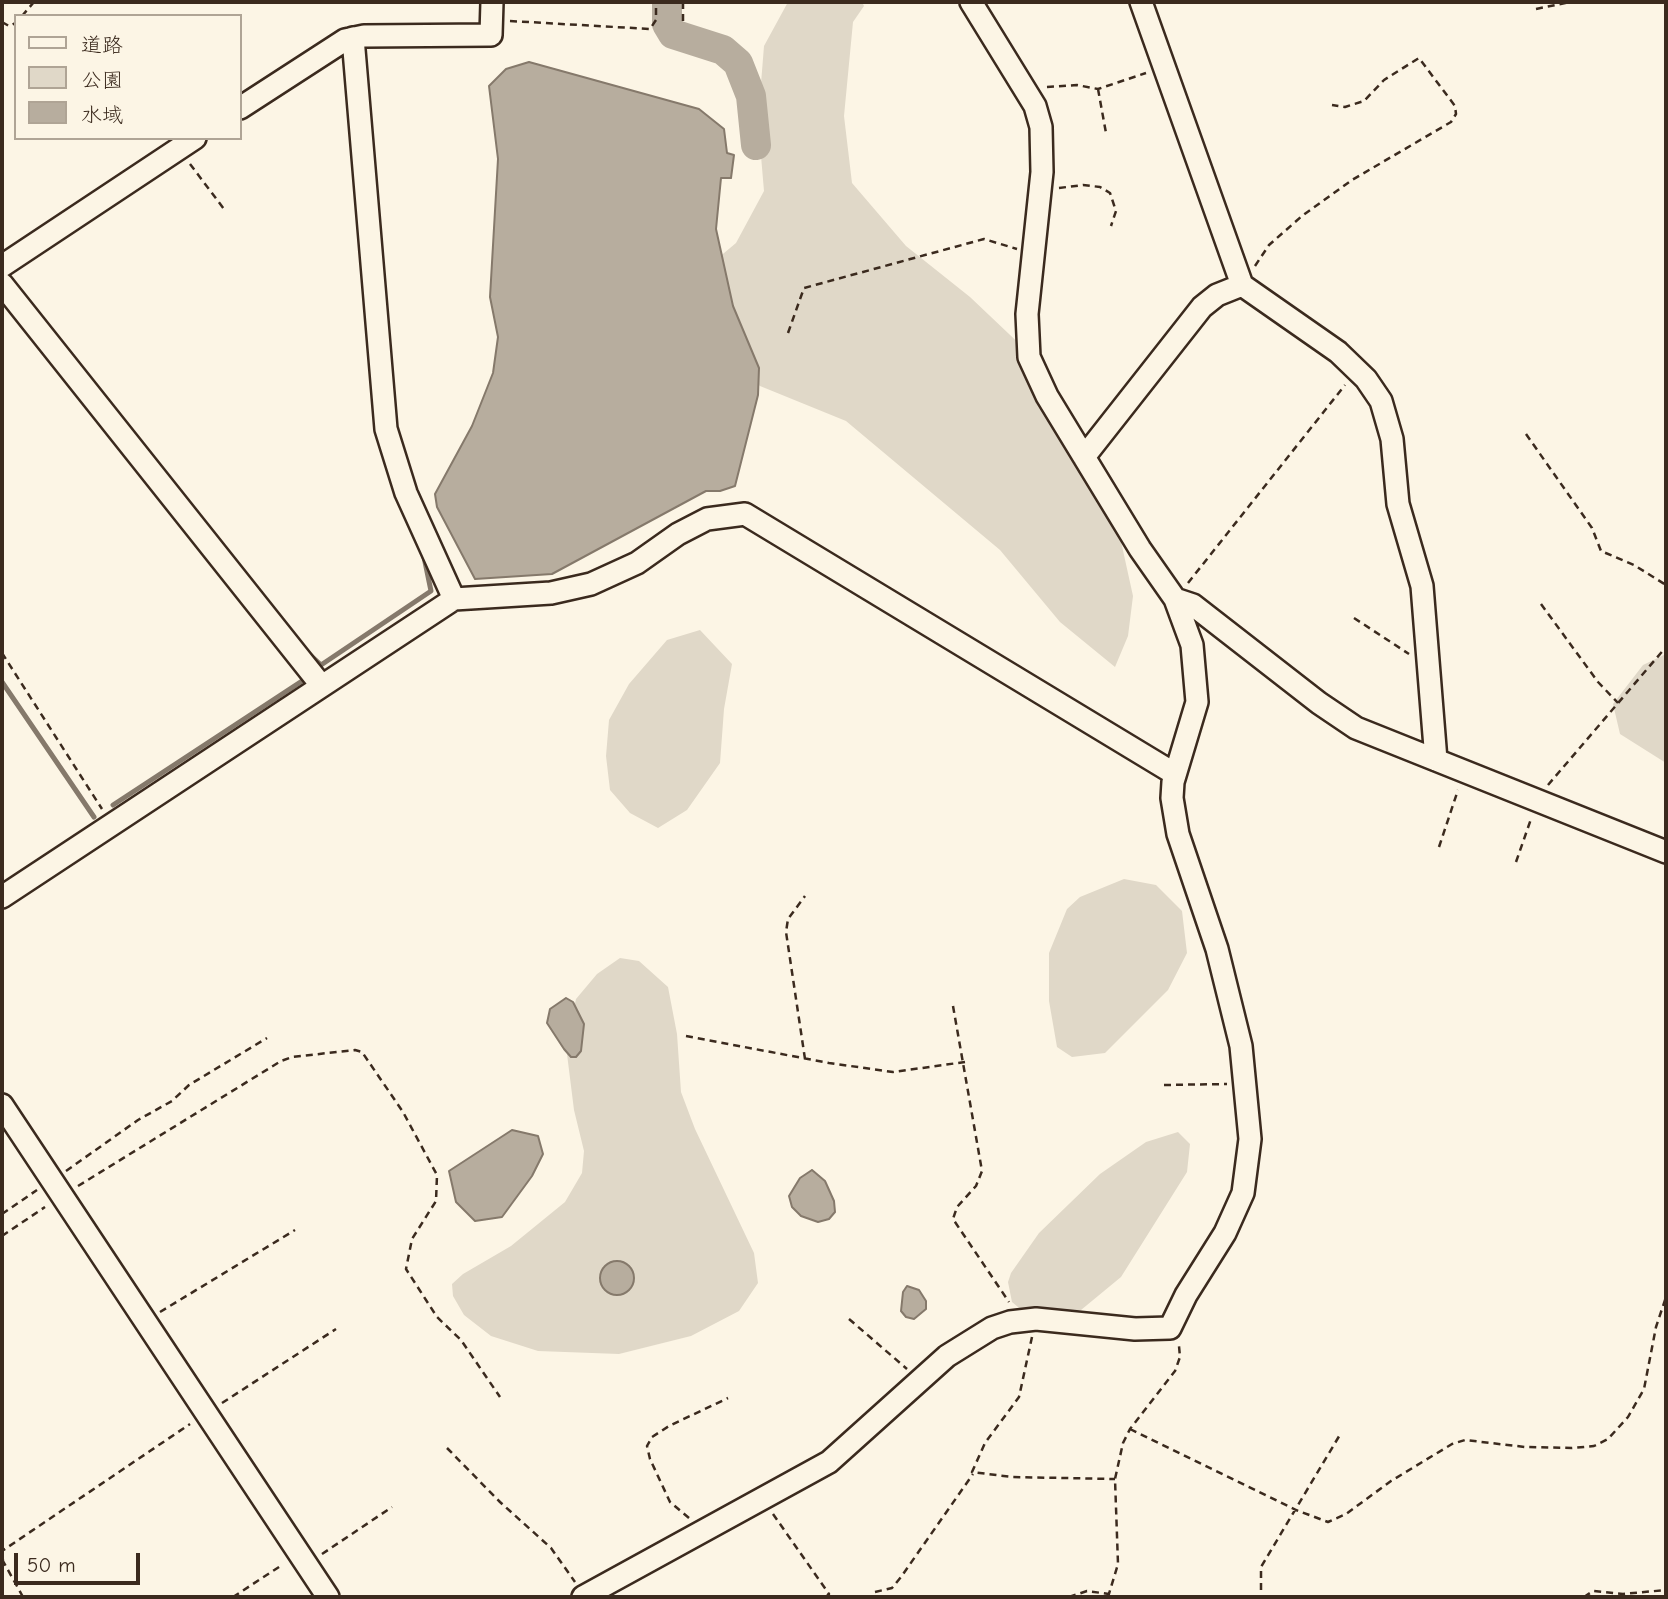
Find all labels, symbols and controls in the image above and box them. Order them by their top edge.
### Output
legend [14,14,242,140]
text: 道路 [81,33,123,57]
text: 公園 [81,68,123,92]
text: 水域 [81,103,123,127]
scale bar [18,1540,144,1584]
text: 50 m [27,1553,76,1577]

